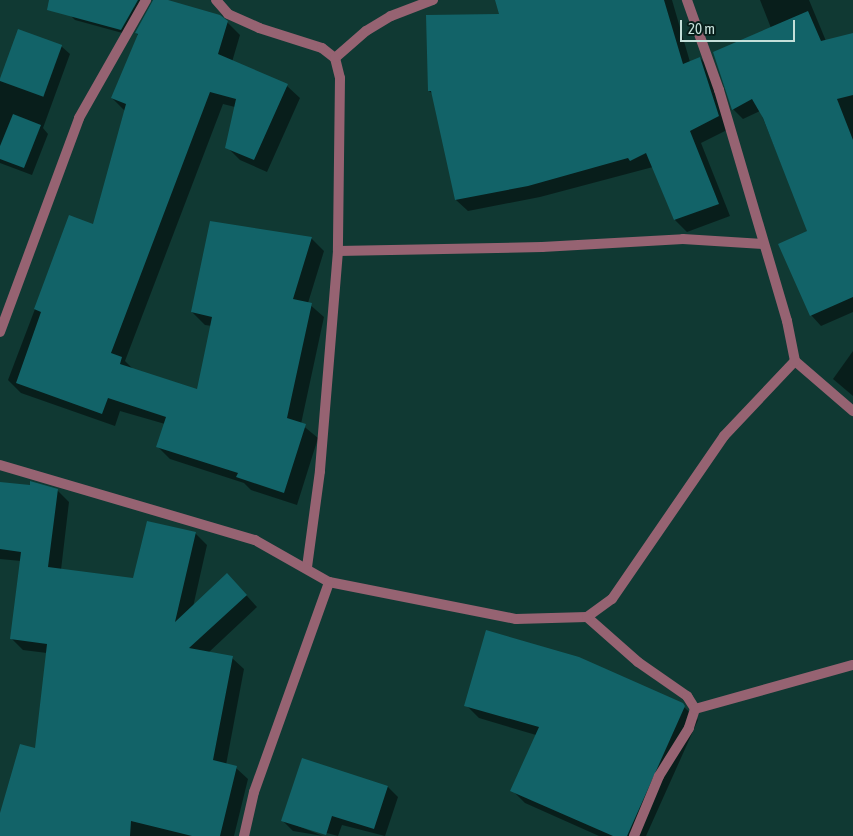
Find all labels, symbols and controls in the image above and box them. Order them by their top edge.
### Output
scale bar [683,10,798,42]
text: 20 m [688,20,715,37]

